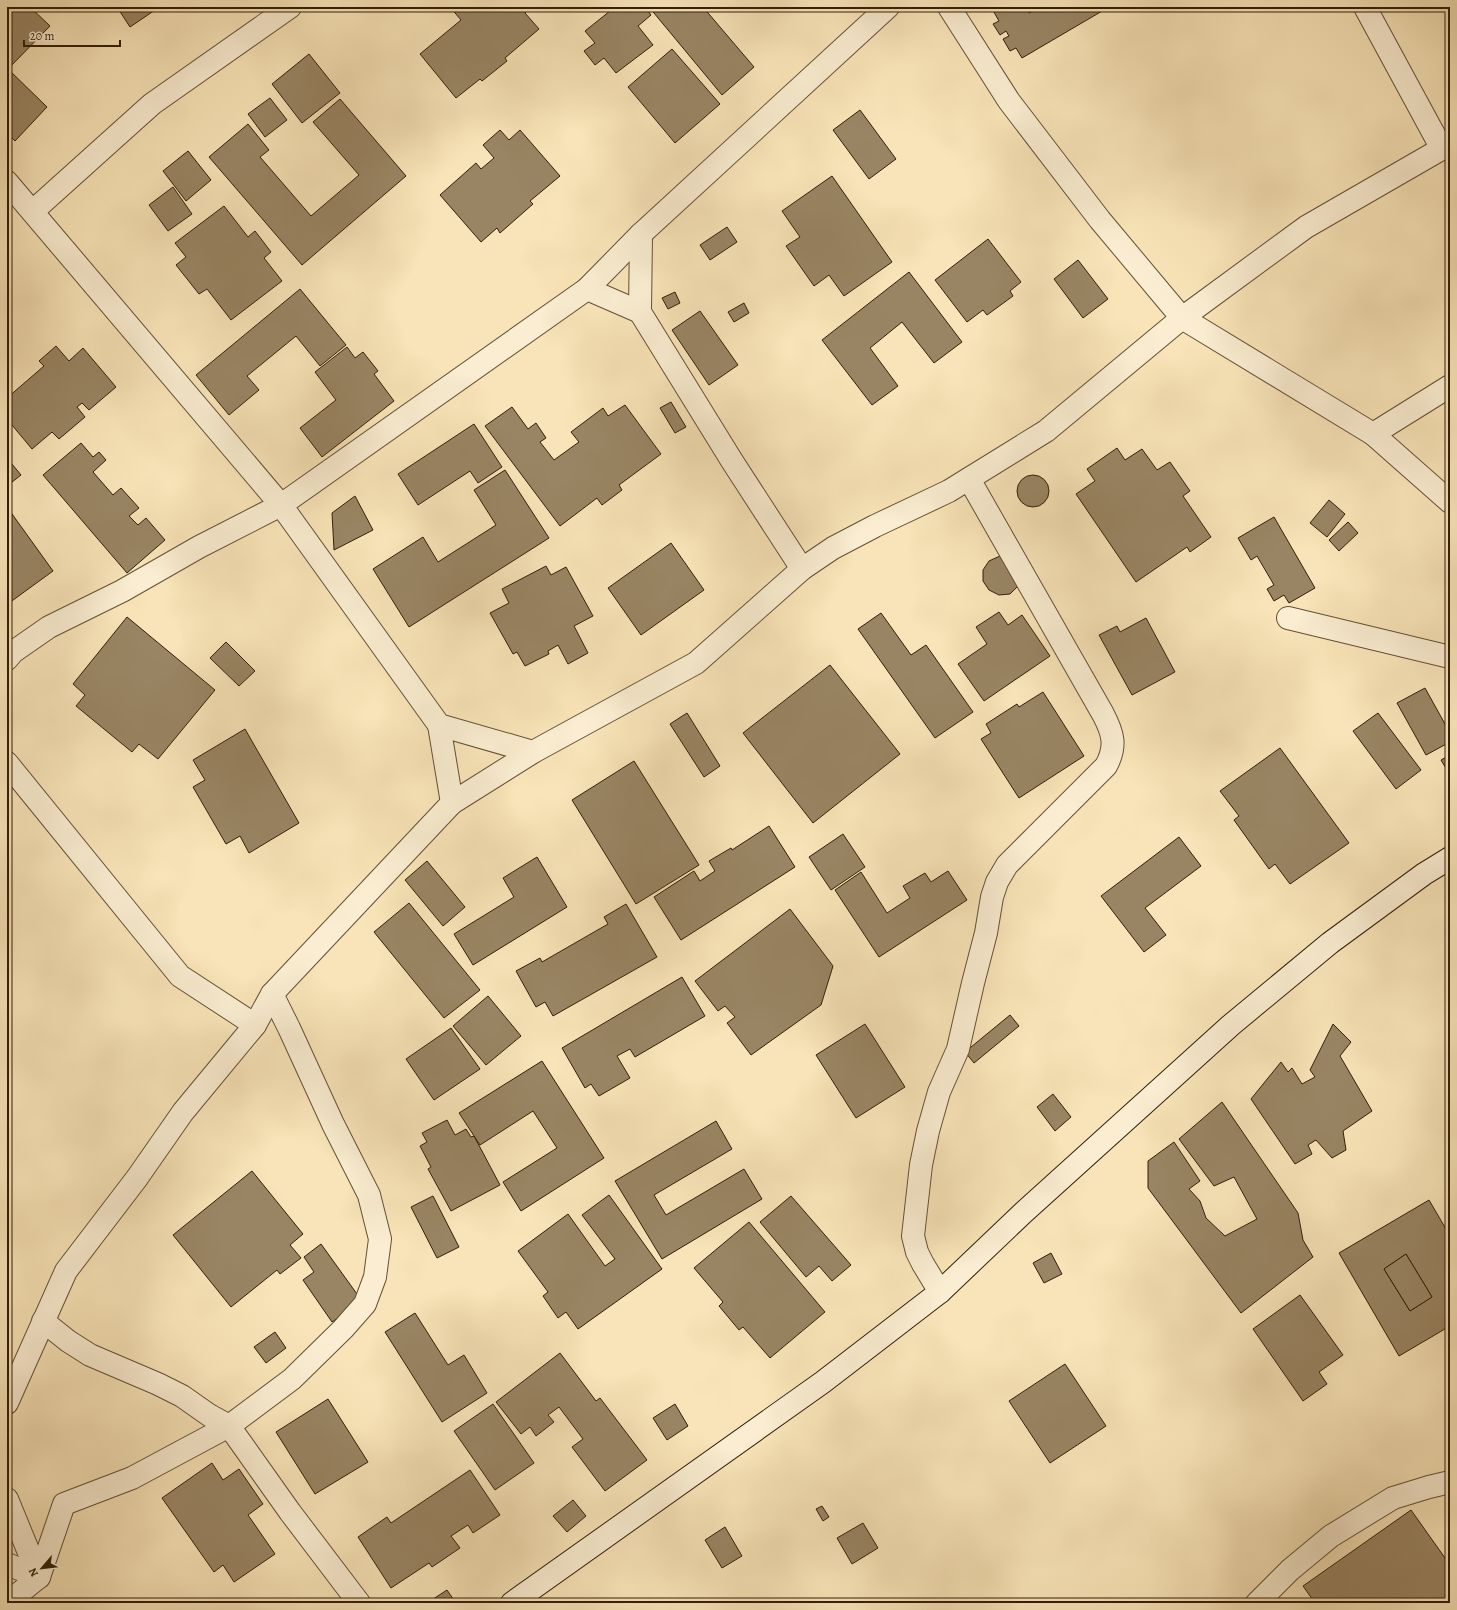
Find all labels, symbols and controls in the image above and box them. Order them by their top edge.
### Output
scale bar [24,22,120,48]
text: 20 m [30,28,54,44]
north arrow [22,1548,62,1588]
text: N [25,1565,42,1580]

